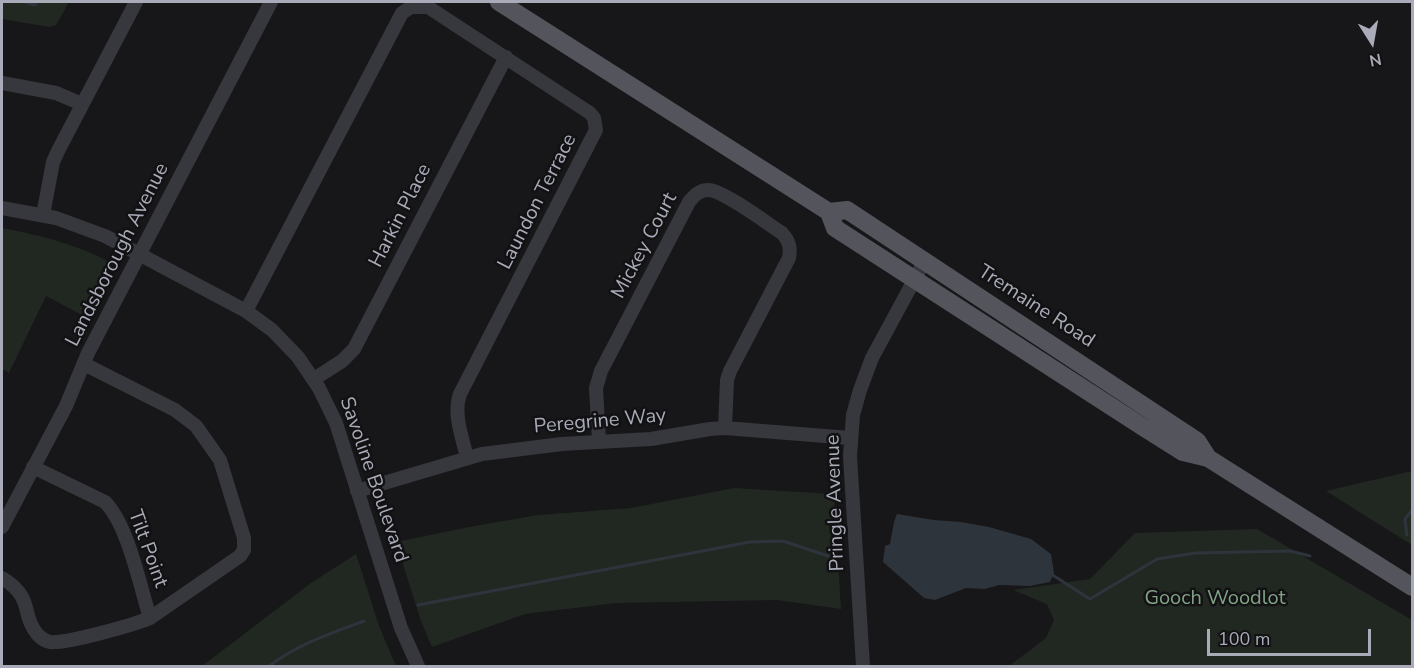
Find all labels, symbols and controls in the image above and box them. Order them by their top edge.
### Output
north arrow [1342,12,1402,72]
text: N [1367,48,1383,72]
street label: Laundon Terrace [493,130,583,274]
street label: Landsborough Avenue [61,159,175,351]
street label: Harkin Place [365,160,437,272]
street label: Mickey Court [607,189,683,303]
street label: Tremaine Road [973,260,1099,354]
street label: Savoline Boulevard [333,394,413,566]
street label: Peregrine Way [533,404,667,440]
street label: Pringle Avenue [822,434,850,572]
street label: Tilt Point [122,507,172,591]
park label: Gooch Woodlot [1144,587,1286,611]
scale bar [1210,617,1374,655]
text: 100 m [1218,627,1270,651]

